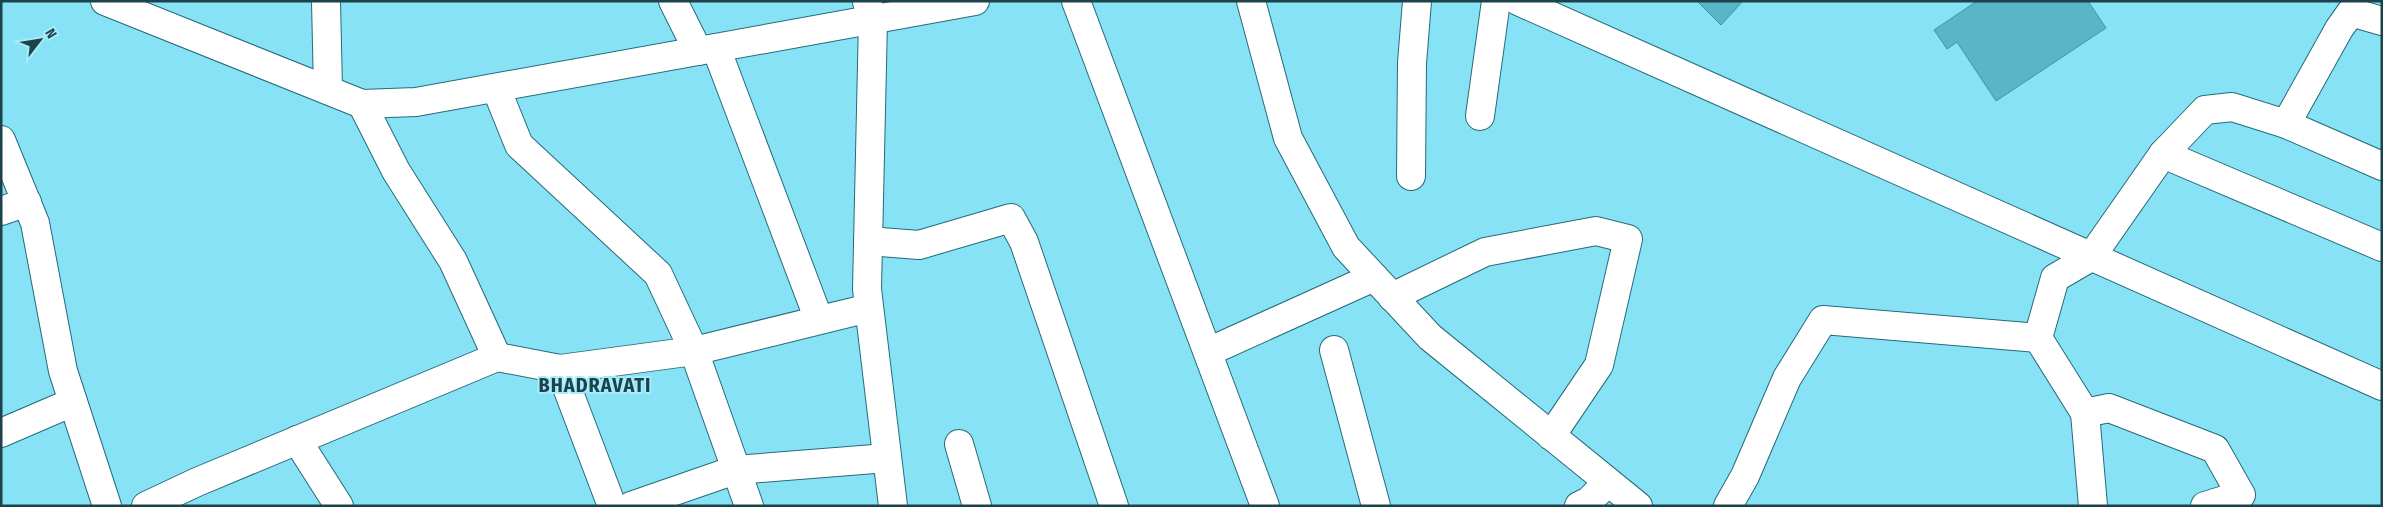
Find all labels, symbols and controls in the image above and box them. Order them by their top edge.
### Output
north arrow [15,15,65,65]
text: N [41,26,60,42]
district label: BHADRAVATI [539,373,651,397]

